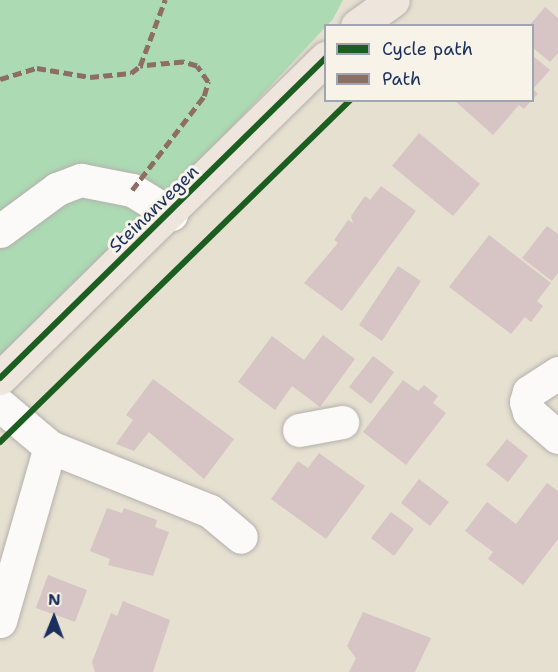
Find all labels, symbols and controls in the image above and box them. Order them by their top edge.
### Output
legend [324,24,534,102]
text: Cycle path [382,37,473,61]
text: Path [382,67,421,91]
street label: Steinanvegen [105,161,203,257]
north arrow [24,588,84,648]
text: N [48,589,61,610]

